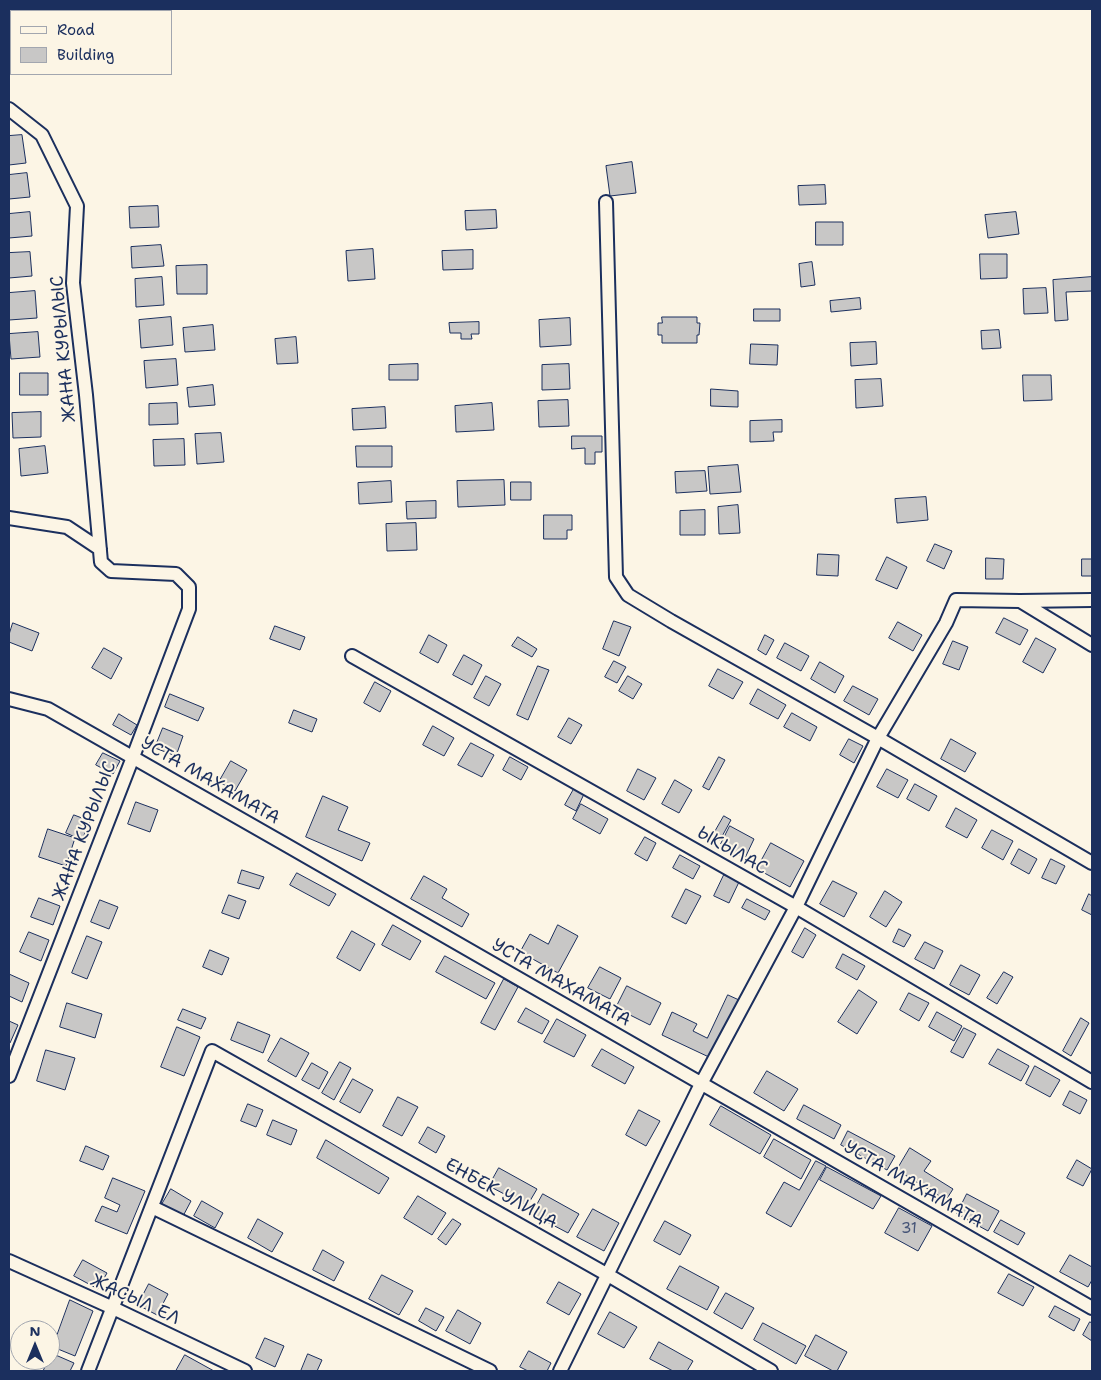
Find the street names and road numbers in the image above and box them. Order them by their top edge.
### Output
street label: ЖАНА КУРЫЛЫС [47,275,81,423]
street label: УСТА МАХАМАТА [137,732,283,830]
street label: ЖАНА КУРЫЛЫС [49,759,121,903]
street label: ЫКЫЛАС [693,822,771,880]
street label: УСТА МАХАМАТА [488,934,634,1032]
street label: УСТА МАХАМАТА [840,1136,986,1234]
street label: ЕНБЕК УЛИЦА [441,1154,561,1234]
street label: ЖАСЫЛ ЕЛ [87,1270,183,1330]

